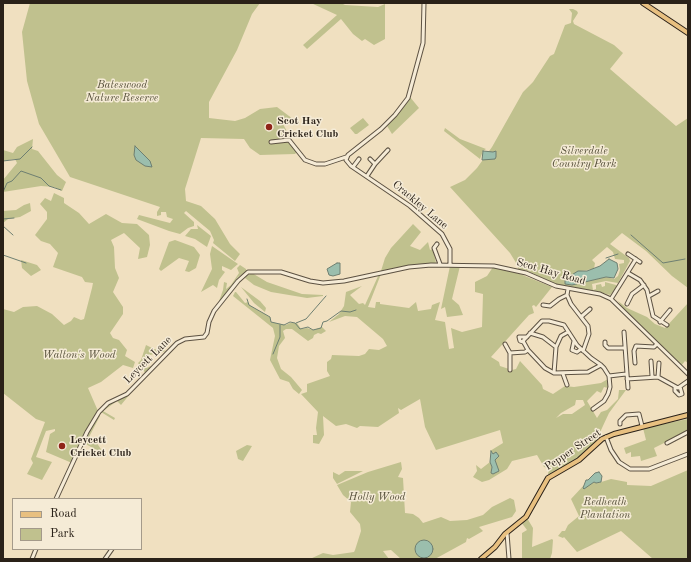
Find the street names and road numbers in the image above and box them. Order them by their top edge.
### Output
street label: Crackley Lane [389,178,451,232]
street label: Scot Hay Road [515,256,587,288]
street label: Leycett Lane [121,333,175,387]
street label: Pepper Street [542,426,604,474]

